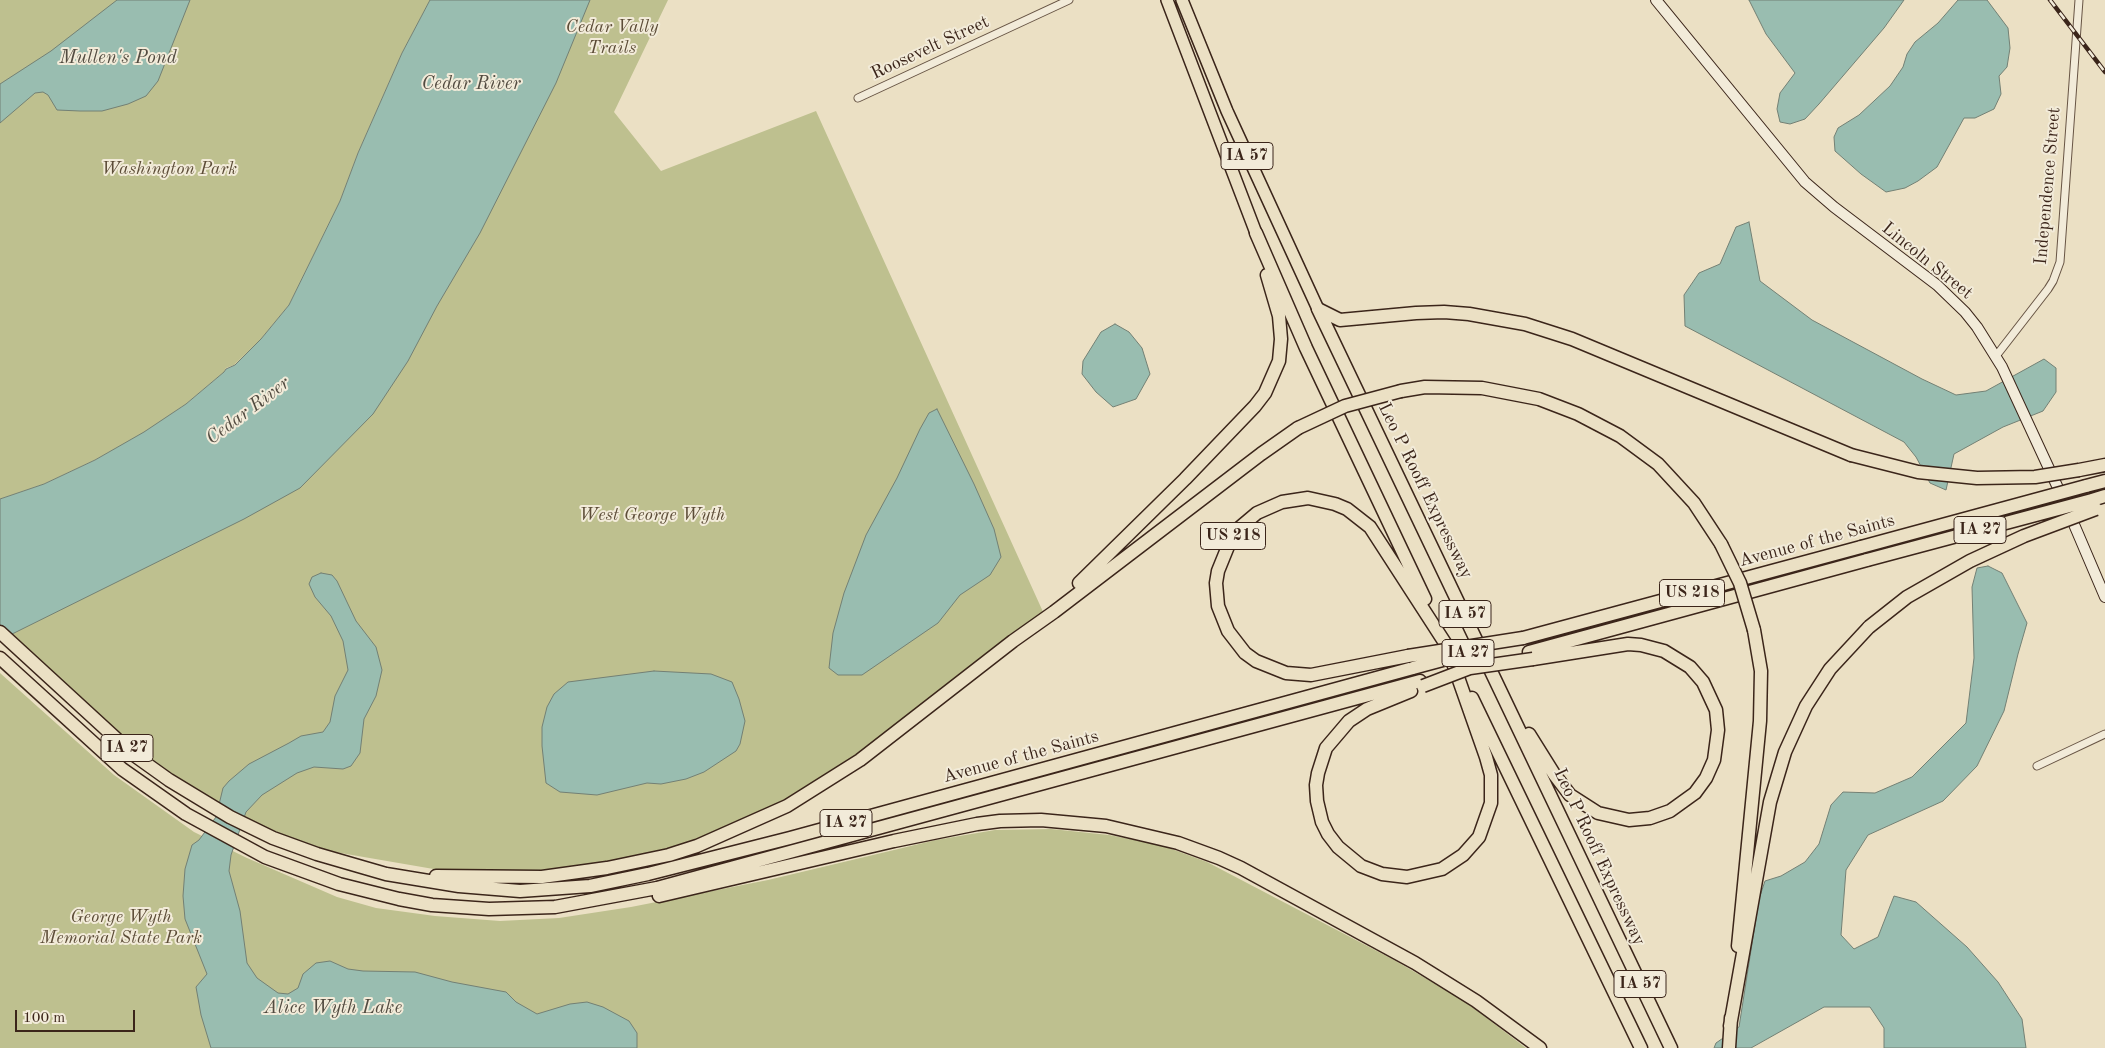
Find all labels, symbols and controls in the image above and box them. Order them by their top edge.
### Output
street label: Roosevelt Street [868,11,992,85]
park label: Cedar Vally Trails [566,16,658,58]
water label: Mullen's Pond [59,47,177,69]
water label: Cedar River [421,73,521,95]
street label: Independence Street [2030,106,2066,266]
road number: IA 57 [1221,142,1273,170]
park label: Washington Park [101,158,237,180]
street label: Lincoln Street [1877,218,1977,304]
water label: Cedar River [202,372,294,450]
street label: Leo P Rooff Expressway [1373,399,1477,583]
park label: West George Wyth [579,504,725,526]
street label: Avenue of the Saints [1737,510,1897,572]
road number: IA 27 [1954,516,2006,544]
road number: US 218 [1200,522,1266,550]
road number: US 218 [1660,580,1724,606]
road number: IA 57 [1439,600,1491,628]
road number: IA 27 [1442,640,1494,666]
street label: Avenue of the Saints [941,726,1101,788]
road number: IA 27 [101,734,153,761]
street label: Leo P Rooff Expressway [1548,765,1650,949]
road number: IA 27 [820,810,872,836]
park label: George Wyth Memorial State Park [40,906,202,949]
road number: IA 57 [1614,971,1666,998]
water label: Alice Wyth Lake [264,997,402,1019]
scale bar [18,1000,138,1032]
text: 100 m [23,1011,65,1026]

